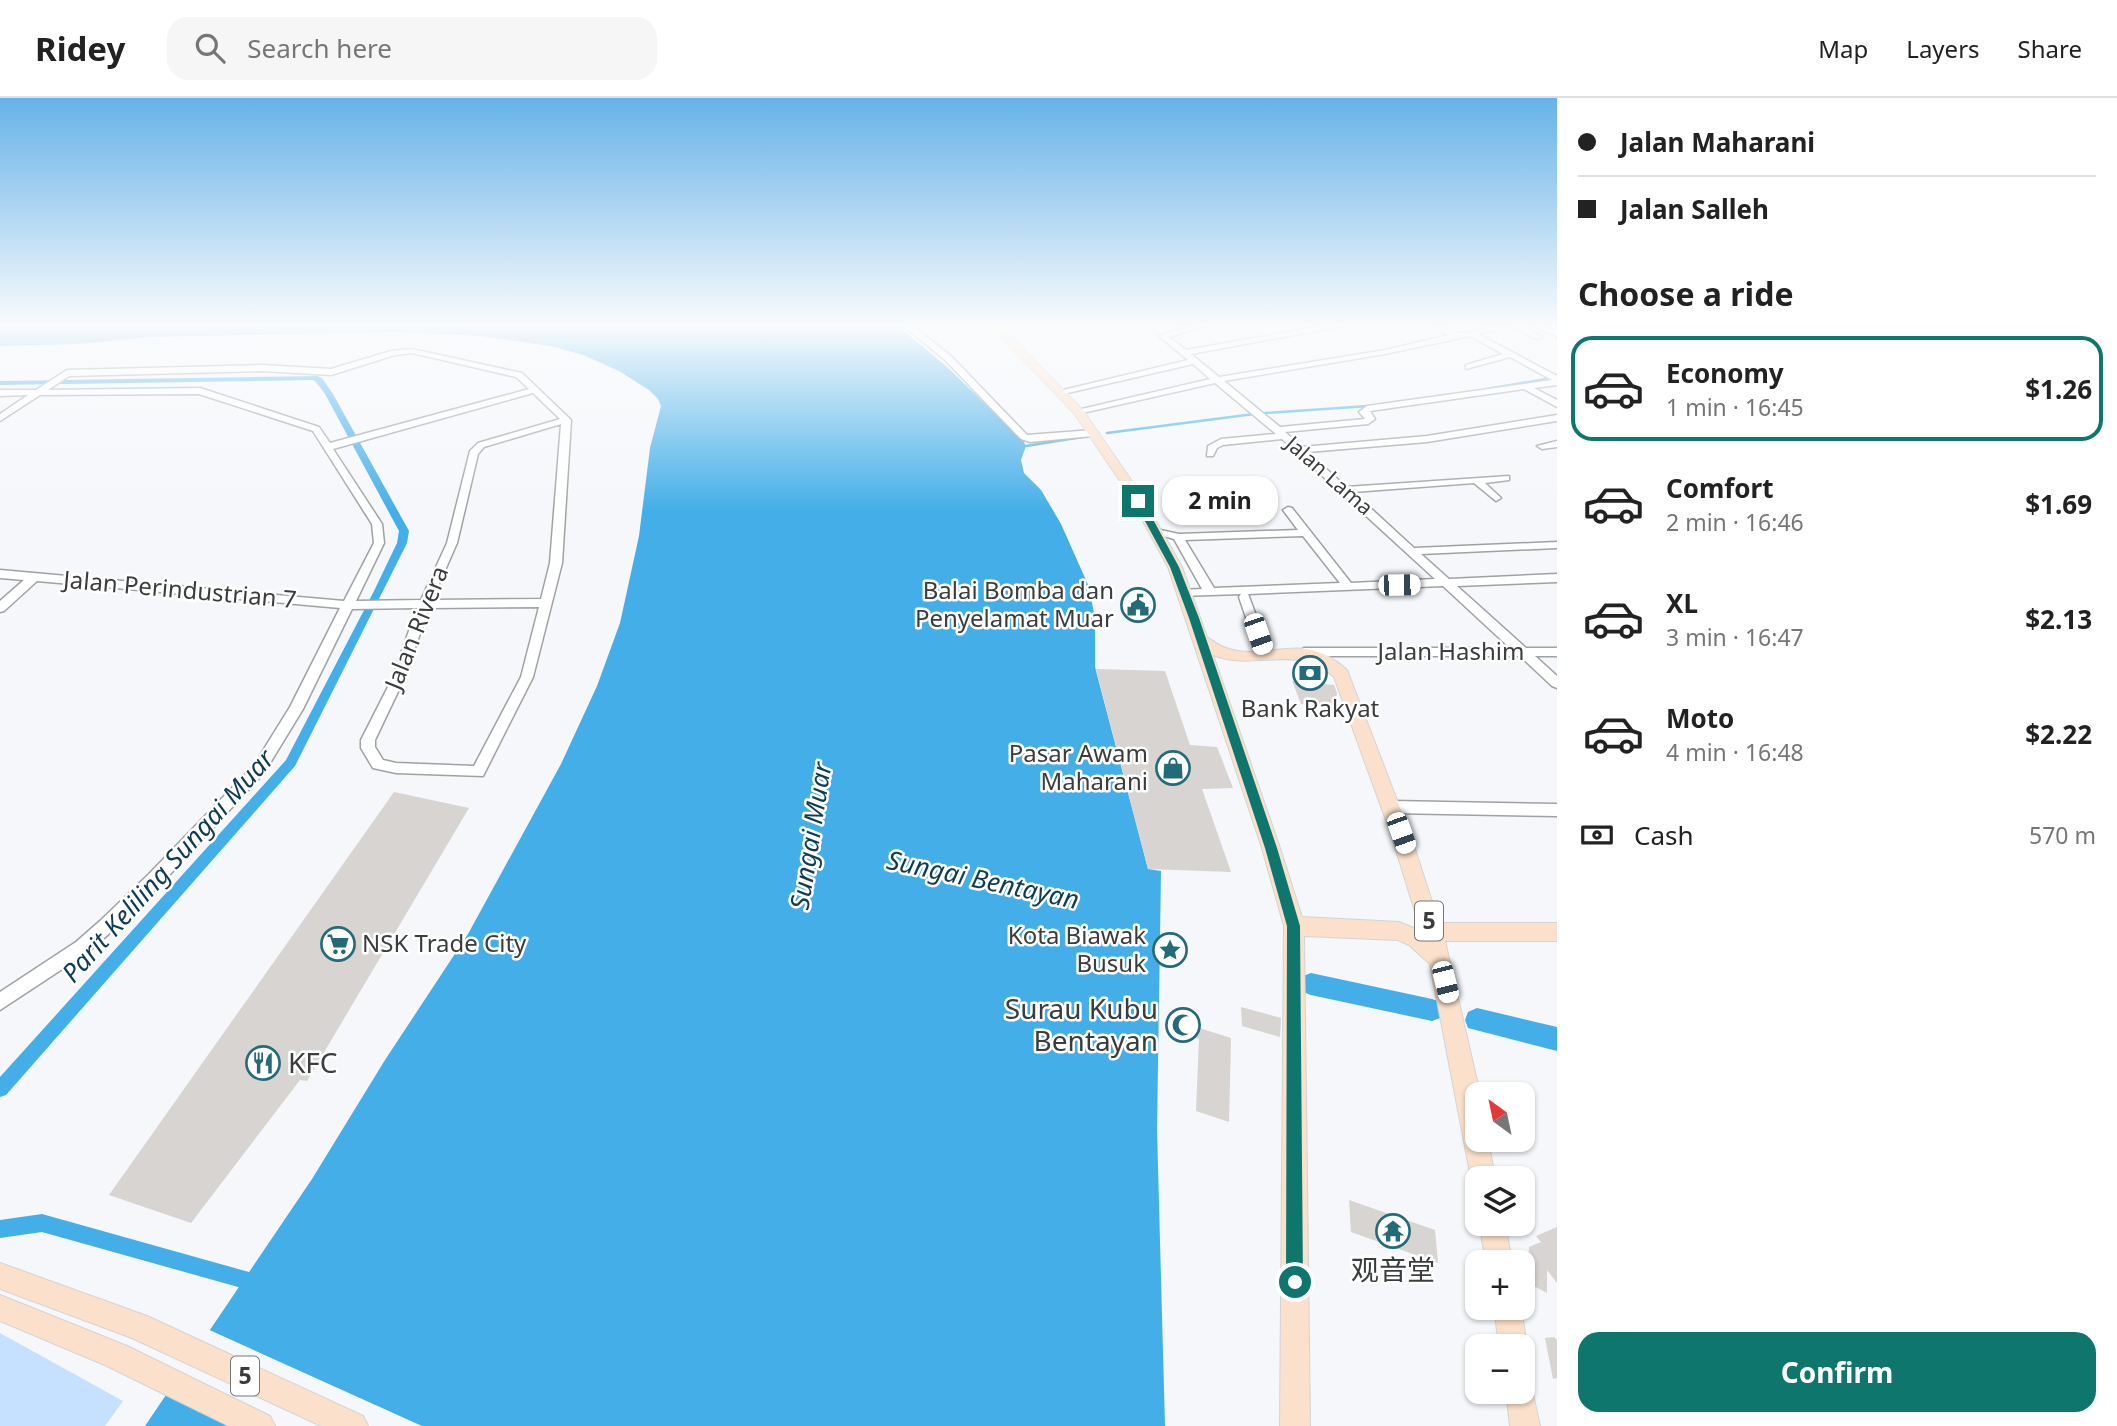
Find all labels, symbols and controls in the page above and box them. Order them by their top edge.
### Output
search box [167,17,657,80]
text: Ridey [35,26,125,71]
icon: search [191,29,229,67]
text: Search here [247,30,392,66]
text: Map [1818,32,1868,65]
text: Layers [1906,32,1980,65]
text: Share [2018,32,2082,65]
text: Jalan Maharani [1620,124,1815,160]
text: Jalan Salleh [1620,191,1769,227]
text: Choose a ride [1578,272,1794,315]
text: Economy [1666,355,1784,391]
icon: car [1582,357,1645,420]
text: $1.26 [2025,371,2092,407]
text: 1 min · 16:45 [1666,391,1804,423]
street label: Jalan Lama [1278,428,1379,521]
text: Comfort [1666,470,1774,506]
icon: car [1582,472,1645,535]
callout: 2 min [1162,476,1278,526]
text: 2 min [1188,484,1252,516]
route end [1122,485,1154,517]
text: $1.69 [2025,486,2092,522]
text: 2 min · 16:46 [1666,506,1804,538]
street label: Jalan Rivera [375,561,455,696]
street label: Jalan Perindustrian 7 [60,562,298,615]
place label: Balai Bomba dan Penyelamat Muar [915,573,1114,634]
car [1378,574,1421,596]
text: XL [1666,585,1698,621]
public building icon: Balai Bomba dan Penyelamat Muar [1119,586,1157,624]
icon: car [1582,587,1645,650]
text: $2.13 [2025,601,2092,637]
car [1242,611,1275,657]
text: 3 min · 16:47 [1666,621,1804,653]
street label: Jalan Hashim [1376,634,1524,667]
bank icon: Bank Rakyat [1291,654,1329,692]
place label: Bank Rakyat [1241,691,1380,724]
text: Moto [1666,700,1734,736]
icon: car [1582,702,1645,765]
text: $2.22 [2025,716,2092,752]
place label: Pasar Awam Maharani [1009,736,1148,797]
text: 4 min · 16:48 [1666,736,1804,768]
water label: Parit Keliling Sungai Muar [53,740,283,990]
shop icon: Pasar Awam Maharani [1154,749,1192,787]
water label: Sungai Muar [781,758,840,912]
car [1384,810,1419,856]
icon: cash [1578,816,1616,854]
text: Cash [1634,817,1694,853]
text: 570 m [2029,819,2096,851]
water label: Sungai Bentayan [884,841,1083,917]
road number: 5 [1415,902,1443,940]
place label: Kota Biawak Busuk [1008,918,1146,979]
supermarket icon: NSK Trade City [319,925,357,963]
place label: NSK Trade City [362,926,527,959]
place icon: Kota Biawak Busuk [1151,931,1189,969]
car [1430,959,1461,1005]
place label: Surau Kubu Bentayan [1005,989,1158,1059]
mosque icon: Surau Kubu Bentayan [1164,1006,1202,1044]
place label: KFC [288,1043,338,1081]
restaurant icon: KFC [244,1044,282,1082]
north arrow [1465,1082,1535,1152]
map controls [1465,1082,1535,1404]
button: layers [1465,1166,1535,1236]
temple icon: 观音堂 [1374,1212,1412,1250]
place label: 观音堂 [1351,1250,1435,1288]
button: + [1465,1250,1535,1320]
route start [1279,1266,1311,1298]
button: Confirm [1578,1332,2096,1412]
button: − [1465,1334,1535,1404]
road number: 5 [231,1357,259,1396]

